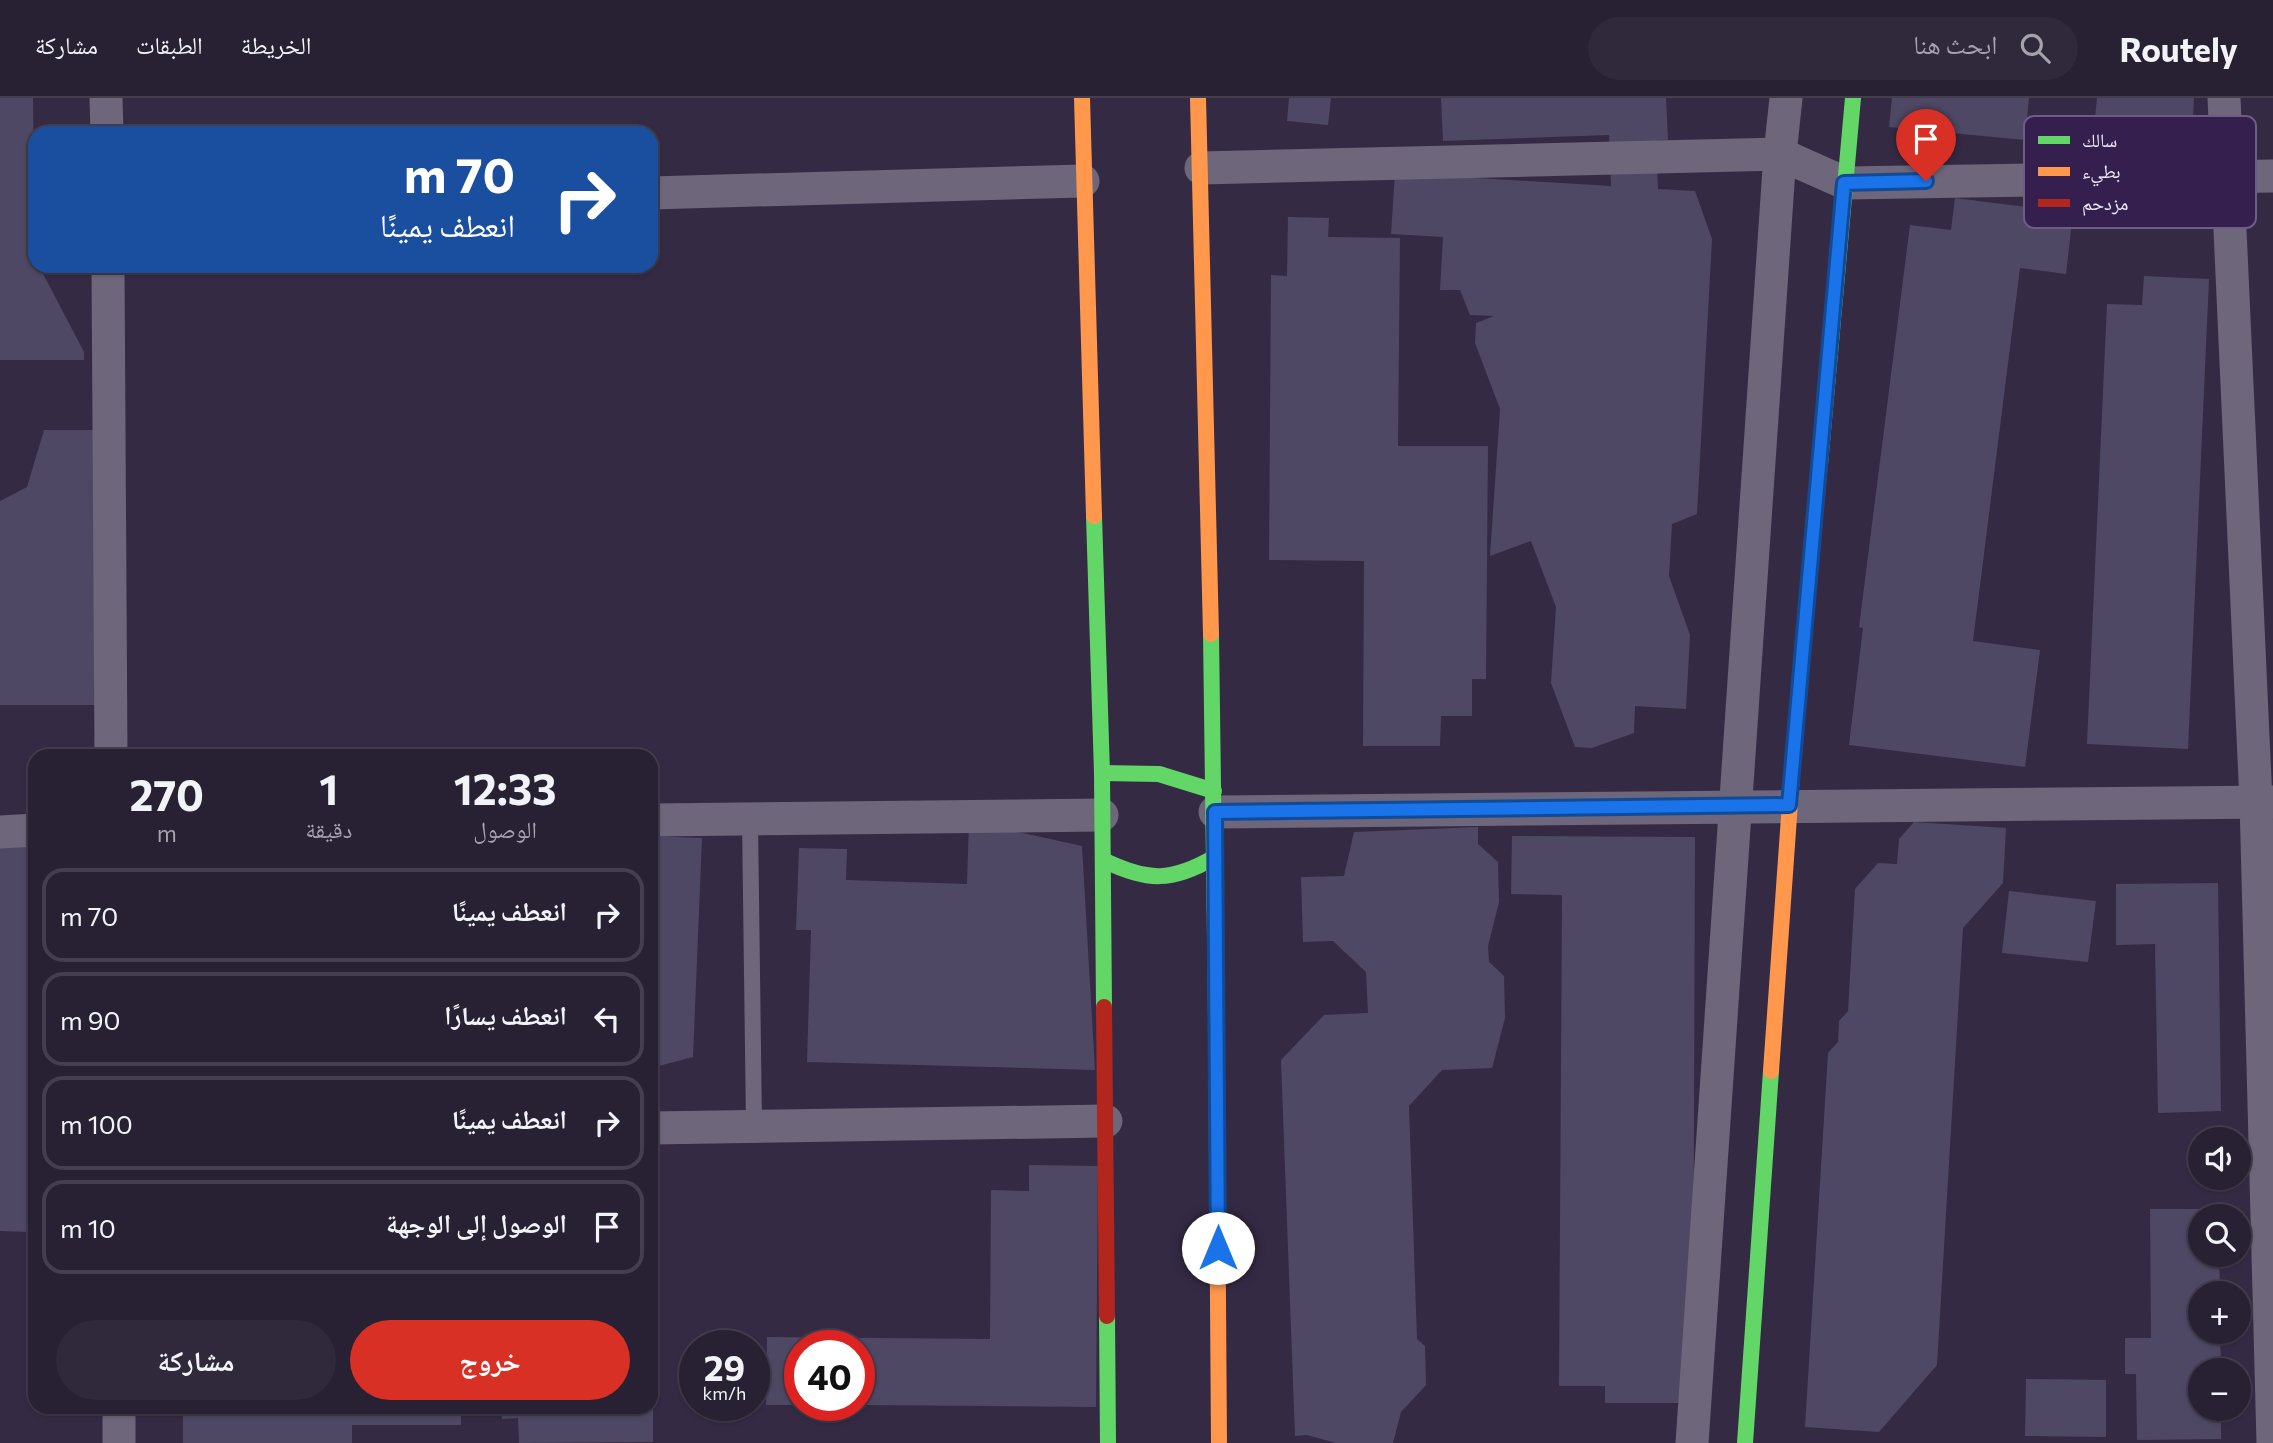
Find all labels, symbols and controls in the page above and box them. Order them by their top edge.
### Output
search box [1588,17,2078,80]
text: ابحث هنا [1913,28,1998,59]
text: Routely [2120,28,2238,69]
icon: search [2016,29,2054,67]
text: مشاركة [35,30,98,59]
text: الطبقات [136,30,203,59]
text: الخريطة [241,30,311,59]
pin [1896,109,1956,181]
legend [2024,116,2256,228]
icon: arrive [1907,120,1945,158]
text: سالك [2082,128,2117,151]
text: 70 m [404,143,515,203]
icon: right [539,154,630,245]
text: بطيء [2082,159,2121,187]
text: مزدحم [2082,191,2128,216]
text: انعطف يمينًا [380,204,515,244]
text: 1 [319,762,338,814]
text: 12:33 [454,762,556,814]
text: 270 [130,768,204,820]
text: دقيقة [305,815,352,843]
text: الوصول [473,815,537,843]
text: m [157,819,177,847]
text: انعطف يمينًا [452,895,567,926]
icon: right [588,896,626,934]
text: 70 m [60,900,118,931]
text: انعطف يسارًا [444,999,567,1030]
icon: left [588,1000,626,1038]
text: 90 m [60,1004,120,1035]
text: انعطف يمينًا [452,1103,567,1134]
icon: right [588,1104,626,1142]
text: 100 m [60,1108,133,1139]
map controls [2188,1127,2251,1421]
button: sound [2188,1127,2251,1190]
button: search [2188,1204,2251,1267]
text: الوصول إلى الوجهة [386,1207,567,1238]
icon: arrive [588,1208,626,1246]
position arrow [1181,1211,1255,1285]
text: 10 m [60,1212,116,1243]
button: + [2188,1281,2251,1344]
button: مشاركة [56,1320,336,1400]
button: خروج [350,1320,630,1400]
speed limit sign: 40 [784,1330,875,1421]
text: 29 [704,1345,745,1388]
button: − [2188,1358,2251,1421]
text: km/h [703,1382,746,1404]

